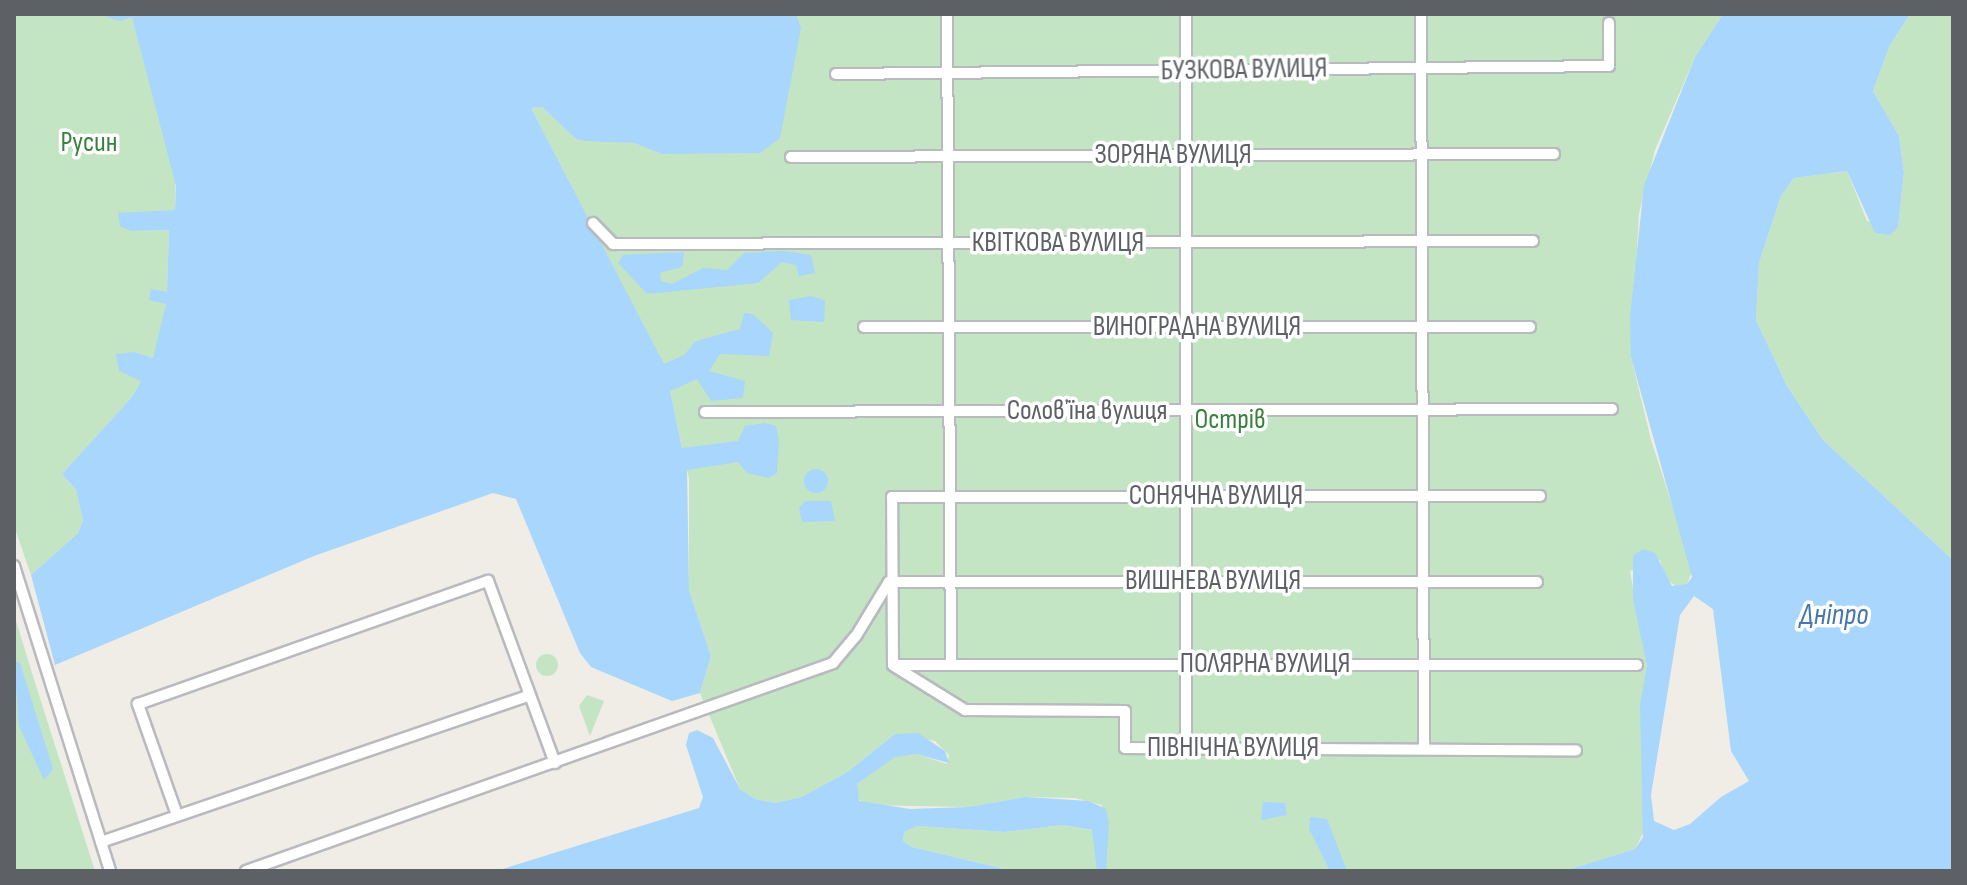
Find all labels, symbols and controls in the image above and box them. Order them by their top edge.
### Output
street label: БУЗКОВА ВУЛИЦЯ [1160,52,1328,88]
park label: Русин [60,126,118,160]
street label: ЗОРЯНА ВУЛИЦЯ [1094,138,1252,172]
street label: КВІТКОВА ВУЛИЦЯ [972,226,1144,260]
street label: ВИНОГРАДНА ВУЛИЦЯ [1093,310,1301,344]
street label: Соловʼїна вулиця [1007,394,1167,428]
park label: Острів [1194,403,1266,437]
street label: СОНЯЧНА ВУЛИЦЯ [1129,479,1303,513]
street label: ВИШНЕВА ВУЛИЦЯ [1125,564,1301,598]
water label: Дніпро [1800,597,1868,633]
street label: ПОЛЯРНА ВУЛИЦЯ [1180,647,1350,681]
street label: ПІВНІЧНА ВУЛИЦЯ [1147,731,1319,765]

